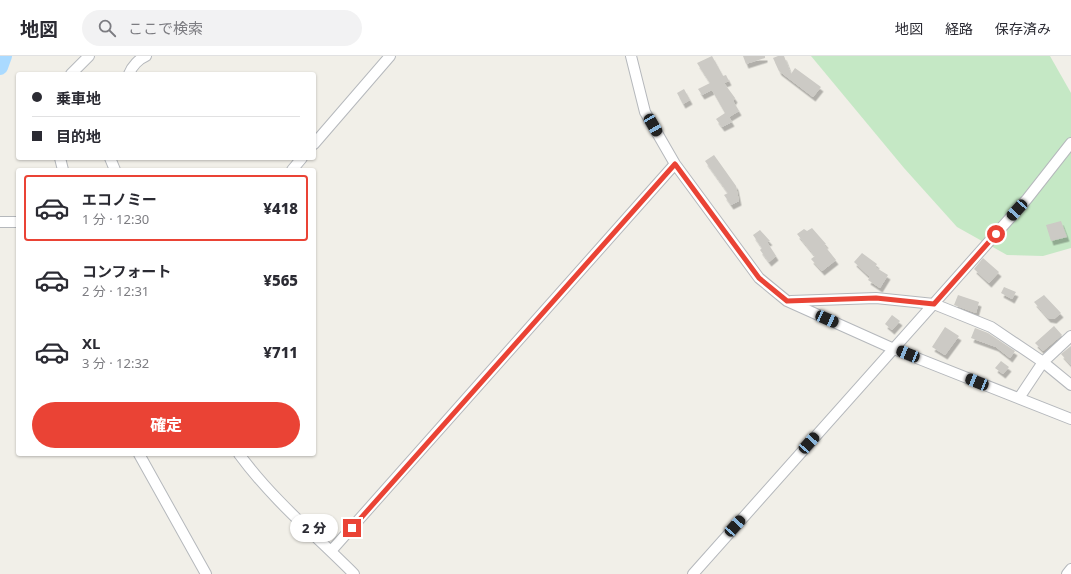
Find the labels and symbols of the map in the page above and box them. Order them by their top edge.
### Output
car [642,112,664,138]
car [1005,197,1029,223]
route start [987,225,1005,243]
car [814,309,840,329]
car [895,344,921,364]
car [964,372,990,392]
car [797,430,821,456]
car [723,513,747,539]
callout: 2 分 [290,514,338,542]
route end [343,519,361,537]

